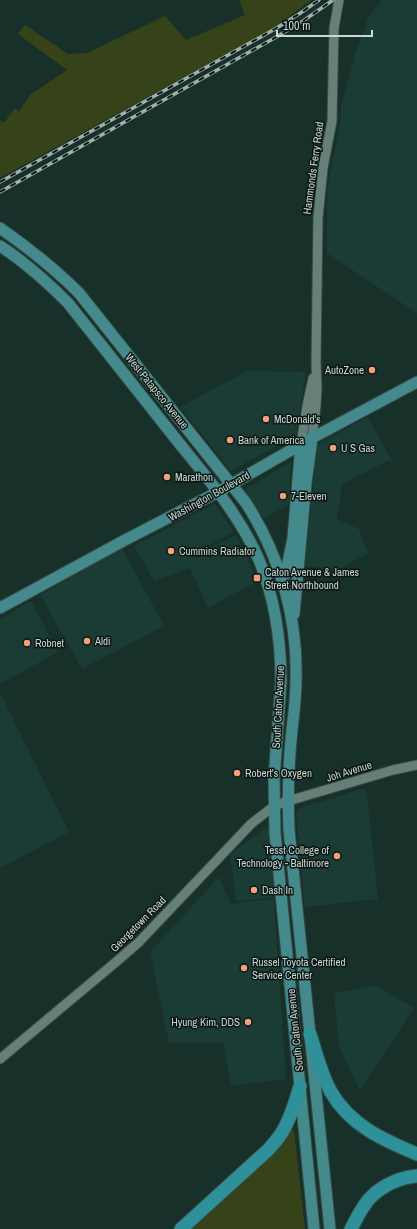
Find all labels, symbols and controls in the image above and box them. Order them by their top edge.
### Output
scale bar [277,12,372,38]
text: 100 m [283,18,310,34]
street label: Hammonds Ferry Road [300,121,326,215]
street label: West Patapsco Avenue [122,350,192,432]
place label: AutoZone [324,363,364,377]
marker: AutoZone [367,365,377,375]
place label: McDonald's [274,412,321,426]
marker: McDonald's [261,414,271,424]
place label: Bank of America [238,433,304,447]
marker: Bank of America [225,435,235,445]
place label: U S Gas [341,441,376,455]
marker: U S Gas [328,443,338,453]
street label: Washington Boulevard [166,468,252,524]
place label: Marathon [175,470,213,484]
marker: Marathon [162,472,172,482]
place label: 7-Eleven [291,489,327,503]
marker: 7-Eleven [278,491,288,501]
place label: Cummins Radiator [179,544,255,558]
marker: Cummins Radiator [166,546,176,556]
place label: Caton Avenue & James Street Northbound [265,565,360,592]
marker: Caton Avenue & James Street Northbound [252,573,262,583]
place label: Aldi [94,634,111,648]
place label: Robnet [35,636,65,650]
marker: Aldi [82,636,92,646]
marker: Robnet [22,638,32,648]
street label: South Caton Avenue [269,665,287,749]
street label: Joh Avenue [324,757,374,785]
place label: Robert's Oxygen [245,766,312,780]
marker: Robert's Oxygen [232,768,242,778]
place label: Tesst College of Technology - Baltimore [237,843,329,870]
marker: Tesst College of Technology - Baltimore [332,851,342,861]
place label: Dash In [262,883,293,897]
marker: Dash In [249,885,259,895]
street label: Georgetown Road [107,893,169,955]
place label: Russel Toyota Certified Service Center [252,955,346,982]
marker: Russel Toyota Certified Service Center [239,963,249,973]
street label: South Caton Avenue [284,988,306,1072]
place label: Hyung Kim, DDS [171,1015,240,1029]
marker: Hyung Kim, DDS [243,1017,253,1027]

